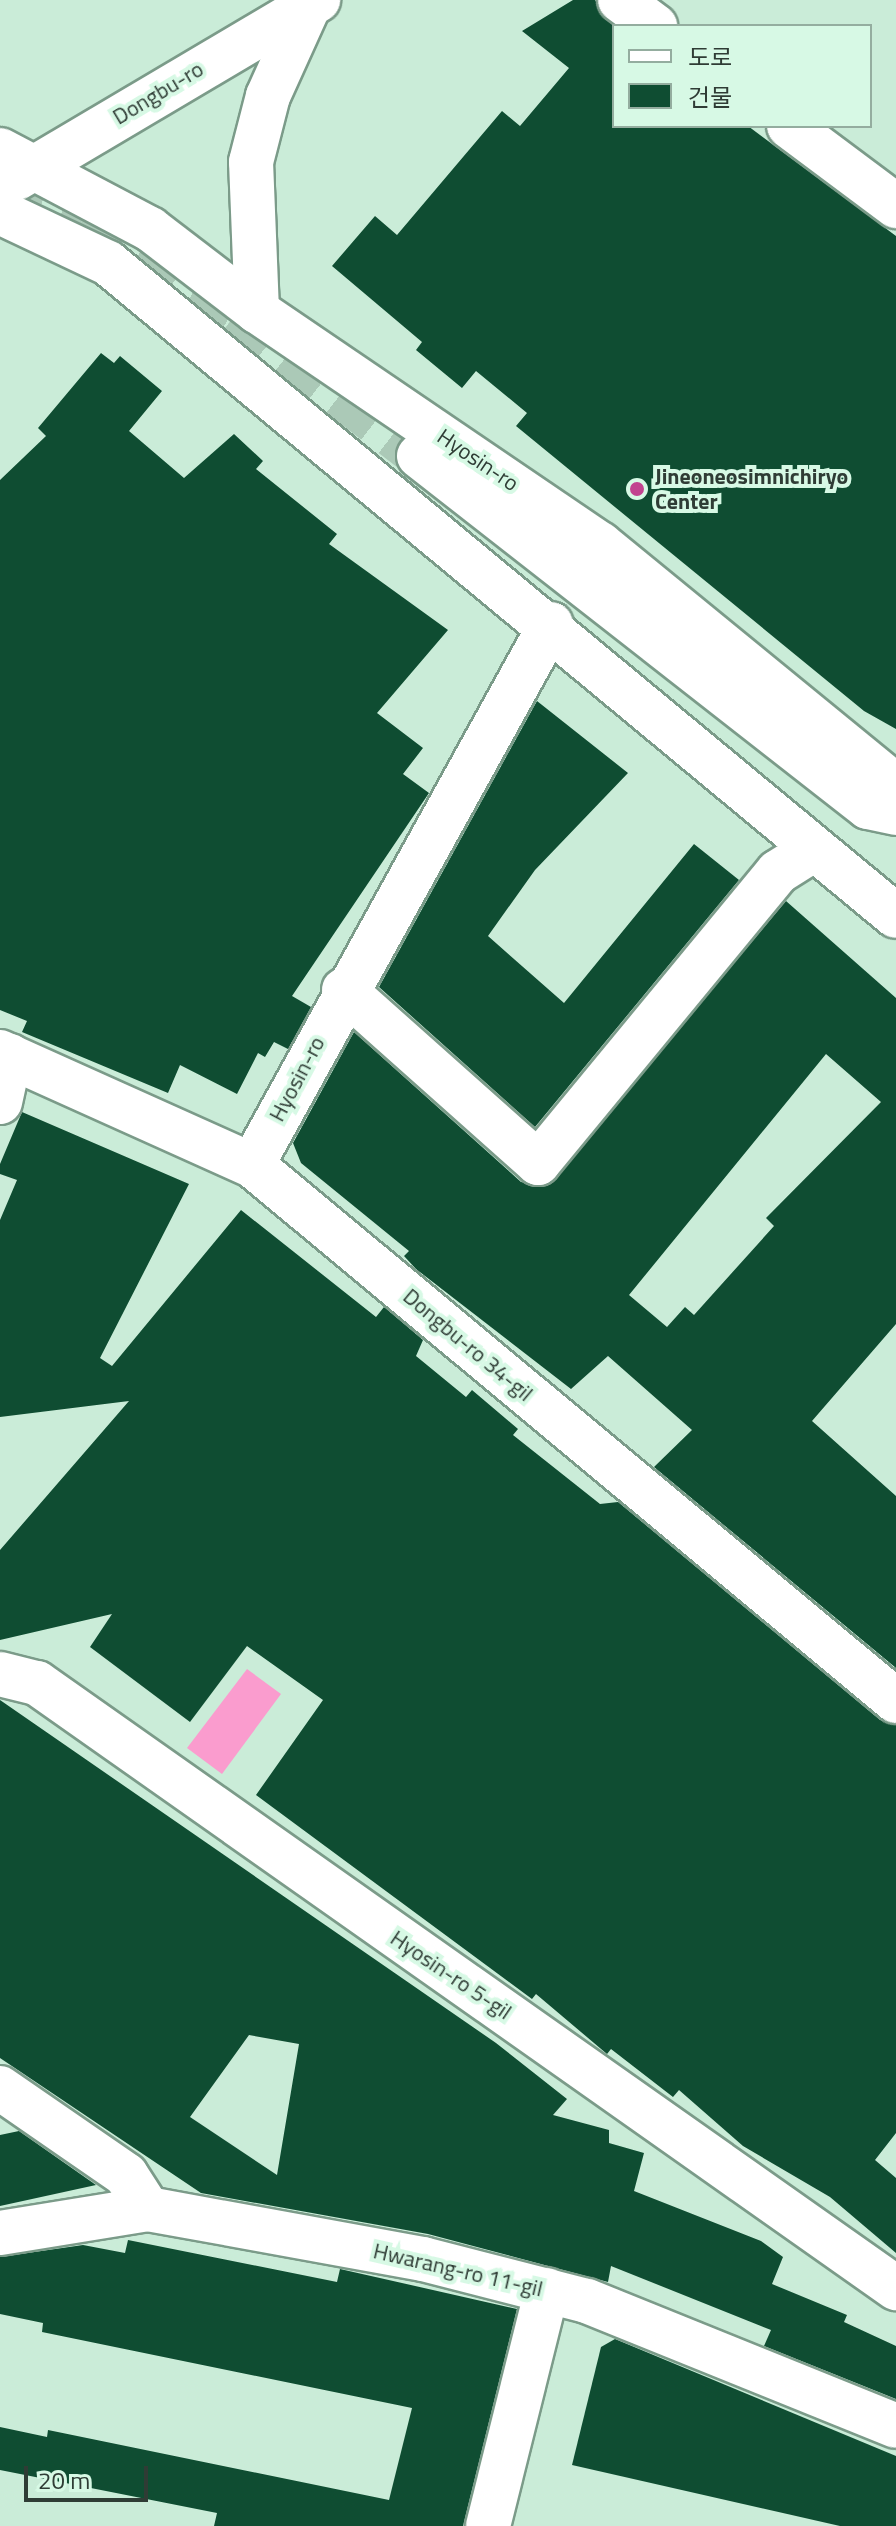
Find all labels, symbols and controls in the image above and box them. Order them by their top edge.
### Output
legend [612,24,872,128]
text: 도로 [688,39,732,75]
street label: Dongbu-ro [108,56,208,130]
text: 건물 [688,79,732,115]
street label: Hyosin-ro [432,423,524,497]
place label: Jineoneosimnichiryo Center [655,463,848,514]
marker: Jineoneosimnichiryo Center [626,478,648,500]
street label: Hyosin-ro [264,1032,330,1126]
street label: Dongbu-ro 34-gil [398,1283,538,1407]
street label: Hyosin-ro 5-gil [385,1925,517,2025]
street label: Hwarang-ro 11-gil [371,2238,545,2302]
scale bar [28,2450,152,2500]
text: 20 m [38,2462,90,2498]

